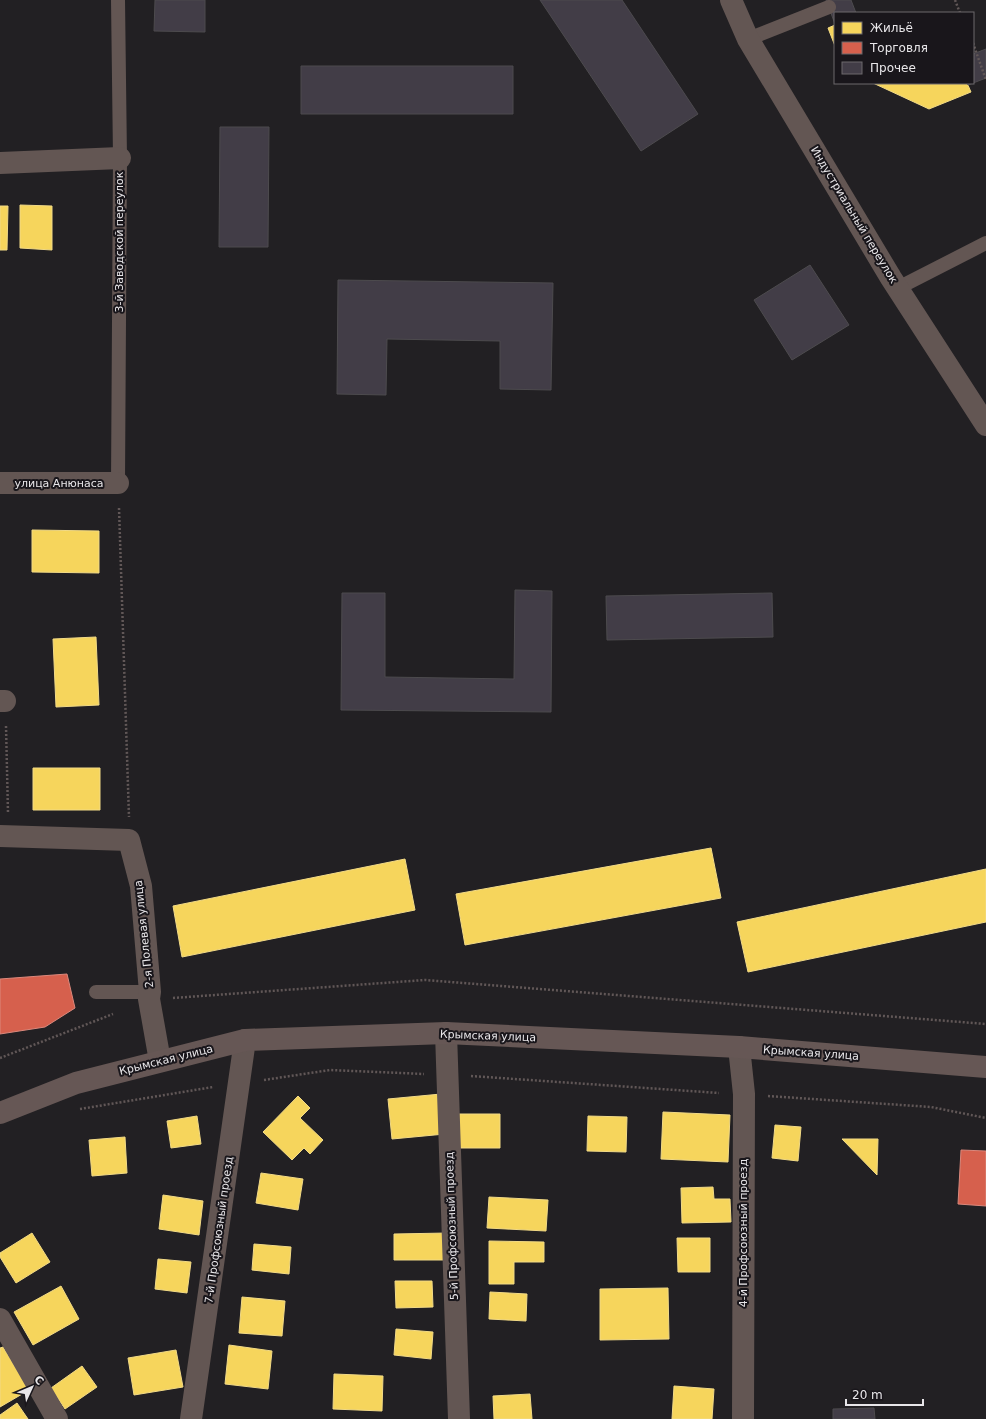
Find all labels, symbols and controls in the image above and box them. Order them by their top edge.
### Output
legend [834,12,974,84]
text: Жильё [870,21,913,35]
text: Торговля [869,41,928,55]
text: Прочее [870,61,916,75]
street label: Индустриальный переулок [808,144,900,286]
street label: 3-й Заводской переулок [113,171,126,312]
street label: улица Анюнаса [14,477,104,490]
street label: 2-я Полевая улица [132,880,156,988]
street label: Крымская улица [440,1028,536,1044]
street label: Крымская улица [118,1042,214,1078]
street label: Крымская улица [763,1043,859,1063]
street label: 5-й Профсоюзный проезд [443,1151,461,1300]
street label: 7-й Профсоюзный проезд [202,1155,236,1304]
street label: 4-й Профсоюзный проезд [737,1158,750,1307]
north arrow [12,1367,52,1407]
text: С [31,1373,46,1388]
scale bar [846,1381,923,1407]
text: 20 m [852,1388,883,1402]

